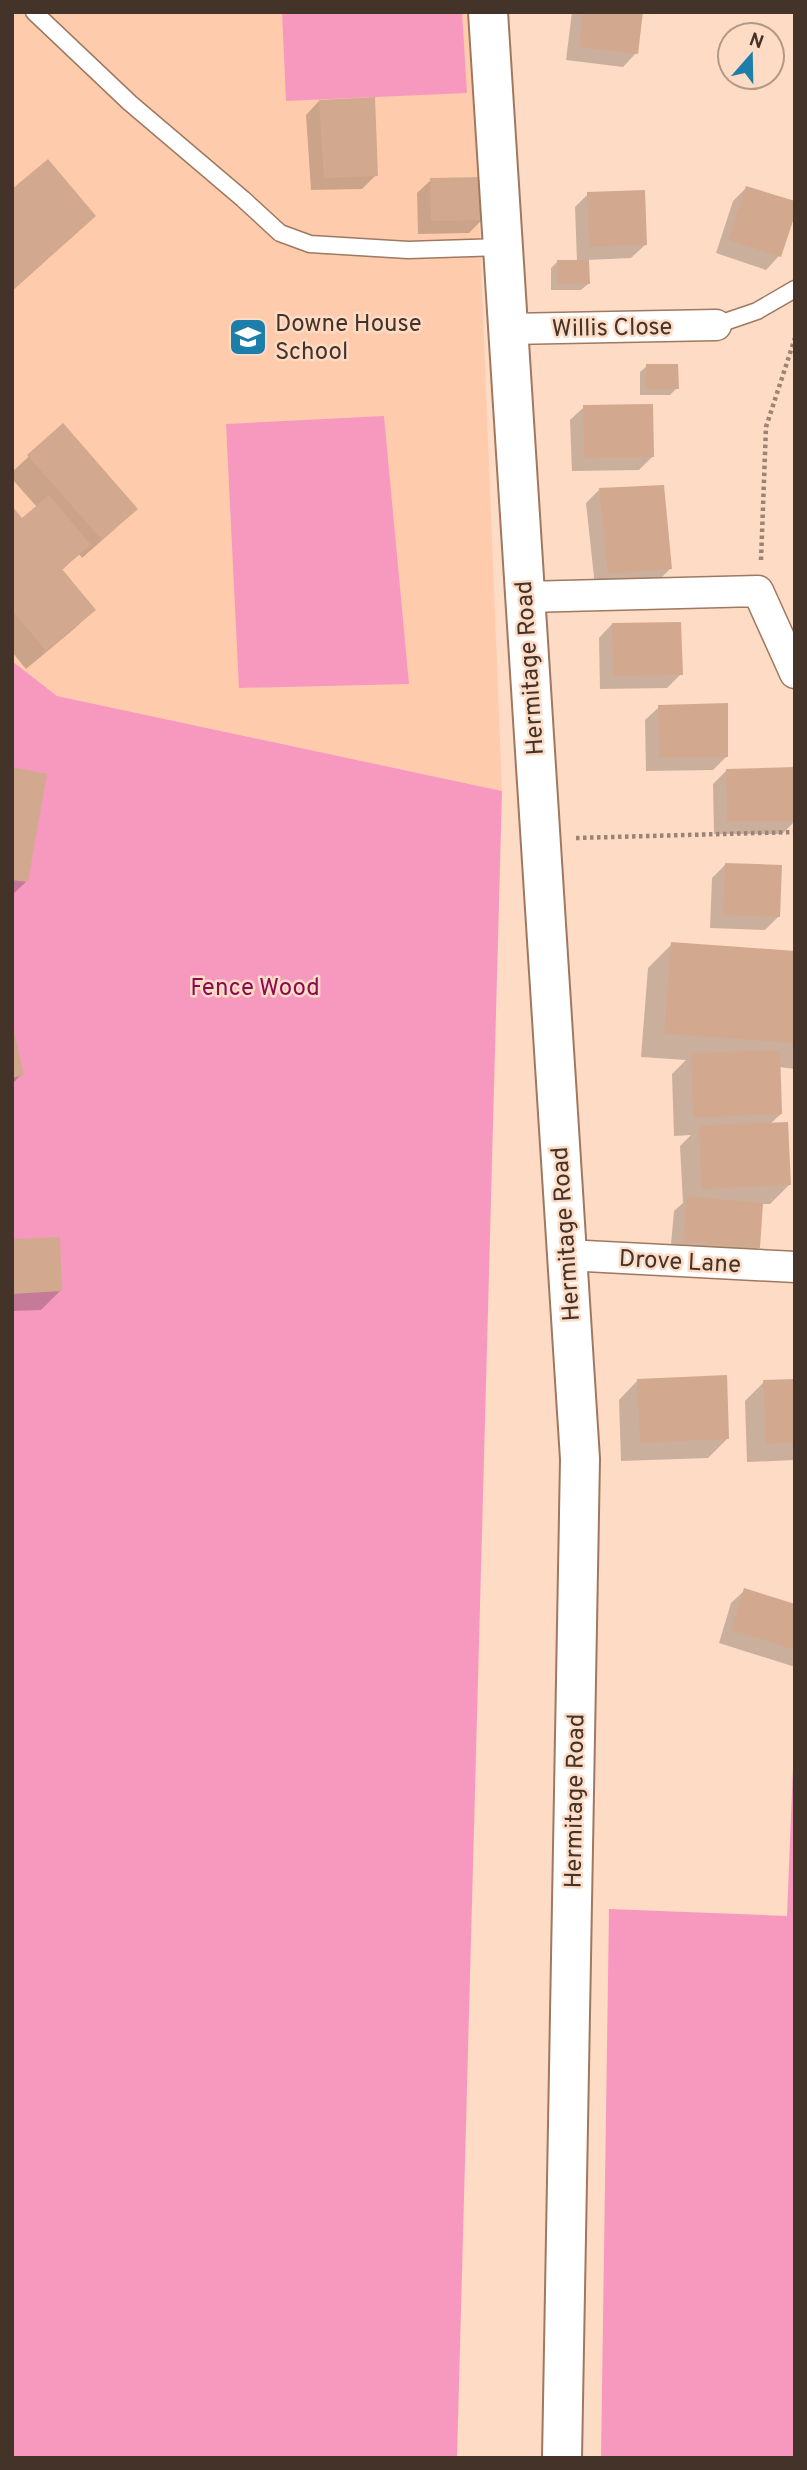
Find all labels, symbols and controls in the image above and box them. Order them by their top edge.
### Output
north arrow [716,21,786,91]
text: N [746,28,767,56]
place label: Downe House School [275,310,422,368]
street label: Willis Close [551,313,673,345]
school or university icon: Downe House School [227,316,269,358]
street label: Hermitage Road [510,580,552,756]
park label: Fence Wood [190,974,320,1004]
street label: Hermitage Road [546,1146,588,1322]
street label: Drove Lane [618,1245,742,1281]
street label: Hermitage Road [559,1713,593,1889]

